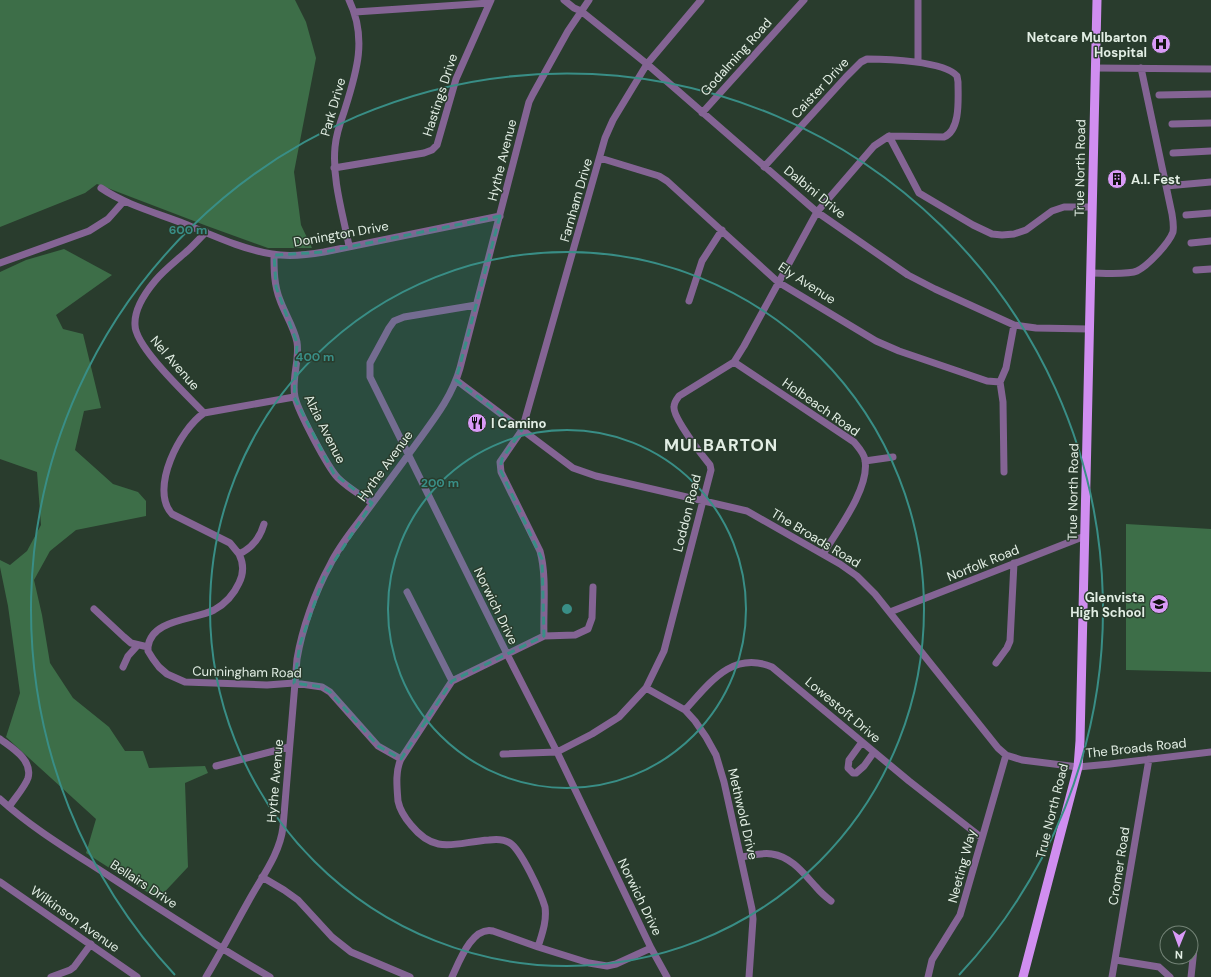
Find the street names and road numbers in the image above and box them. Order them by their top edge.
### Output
street label: Godalming Road [697,15,775,99]
street label: Hastings Drive [419,52,461,138]
street label: Caister Drive [787,54,853,122]
street label: Park Drive [317,76,349,138]
street label: Hythe Avenue [484,117,520,203]
street label: True North Road [1071,119,1089,217]
street label: Farnham Drive [556,156,596,244]
street label: Dalbini Drive [781,162,849,222]
street label: Donington Drive [292,217,390,251]
street label: Ely Avenue [775,258,839,308]
street label: Nel Avenue [147,332,203,394]
street label: Holbeach Road [779,374,863,440]
street label: Alzia Avenue [300,392,350,466]
street label: Hythe Avenue [354,427,416,505]
street label: True North Road [1064,443,1082,541]
street label: Loddon Road [669,472,705,554]
street label: The Broads Road [768,505,864,571]
street label: Norfolk Road [944,541,1022,585]
street label: Norwich Drive [470,565,522,647]
street label: Cunningham Road [192,663,302,681]
street label: Lowestoft Drive [802,673,884,747]
street label: The Broads Road [1085,734,1187,762]
street label: Hythe Avenue [263,739,287,823]
street label: True North Road [1032,762,1072,860]
street label: Methwold Drive [724,767,762,861]
street label: Cromer Road [1104,826,1134,906]
street label: Neeting Way [944,827,980,905]
street label: Bellairs Drive [107,856,181,912]
street label: Norwich Drive [614,856,666,938]
street label: Wilkinson Avenue [27,882,123,956]

